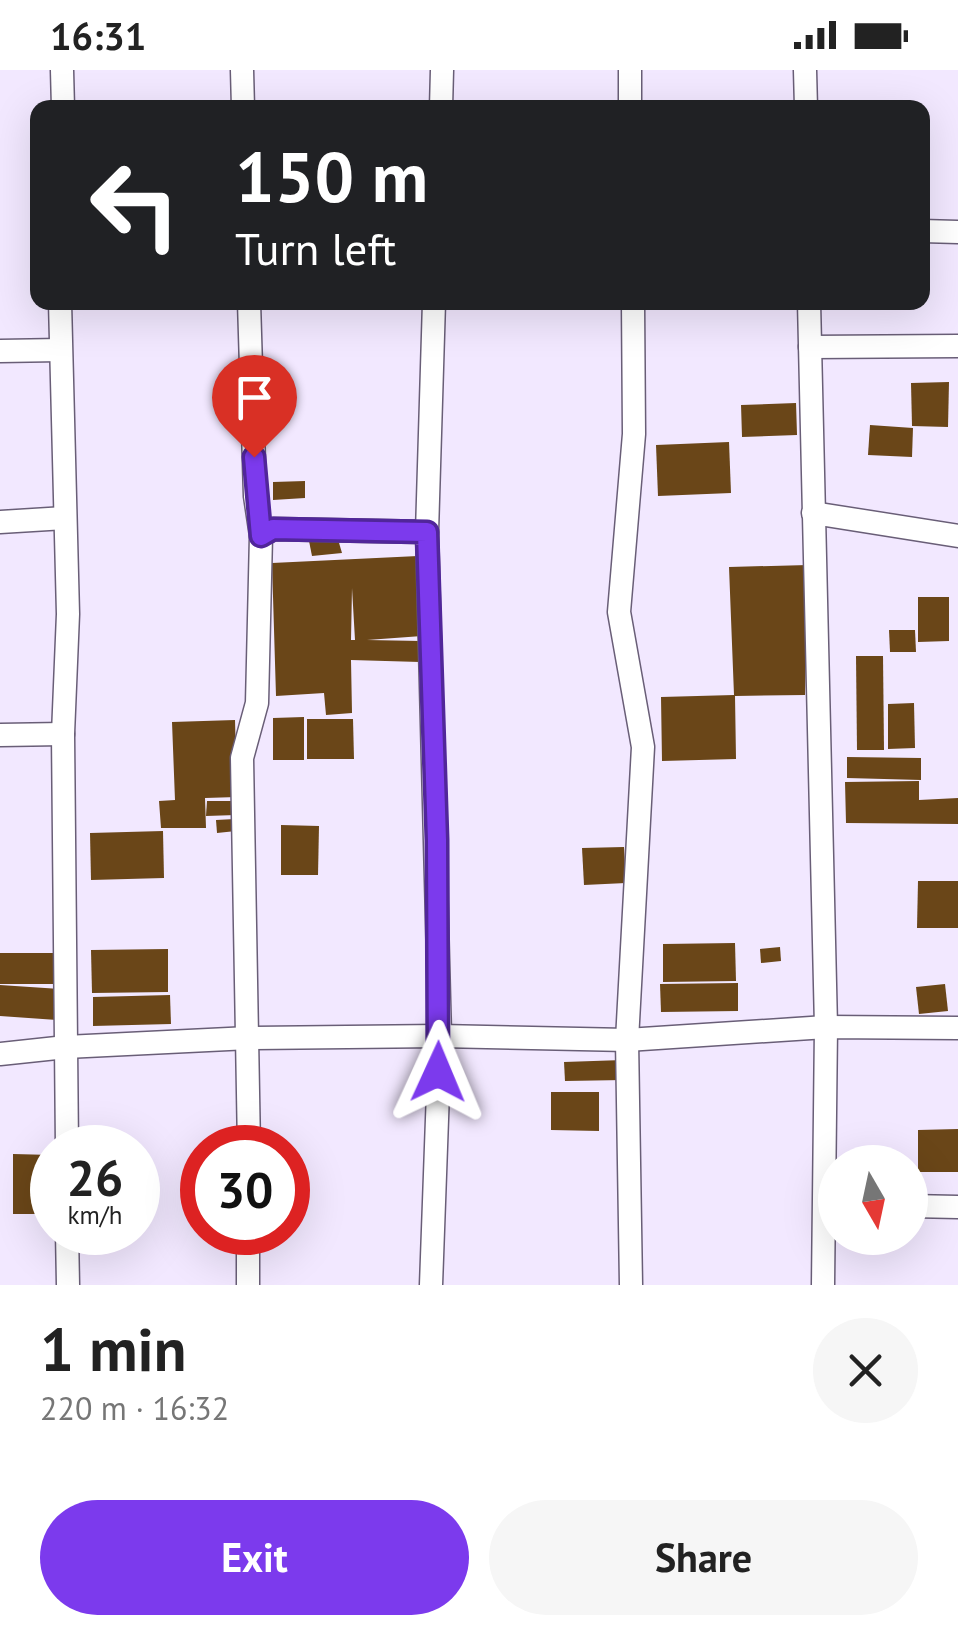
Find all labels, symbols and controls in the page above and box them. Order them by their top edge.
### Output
text: 16:31 [50,11,146,60]
text: 150 m [235,131,428,221]
icon: left [70,140,200,270]
text: Turn left [235,219,396,277]
pin [212,355,297,458]
icon: arrive [227,370,282,425]
position arrow [386,1020,490,1124]
speed limit sign: 30 [180,1125,310,1255]
text: 26 [67,1145,123,1210]
north arrow [818,1145,928,1255]
map controls [818,1145,928,1255]
text: km/h [68,1199,122,1231]
text: 1 min [40,1310,186,1388]
button: close [813,1318,918,1423]
text: 220 m · 16:32 [40,1387,229,1429]
button: Exit [40,1500,469,1615]
button: Share [489,1500,918,1615]

